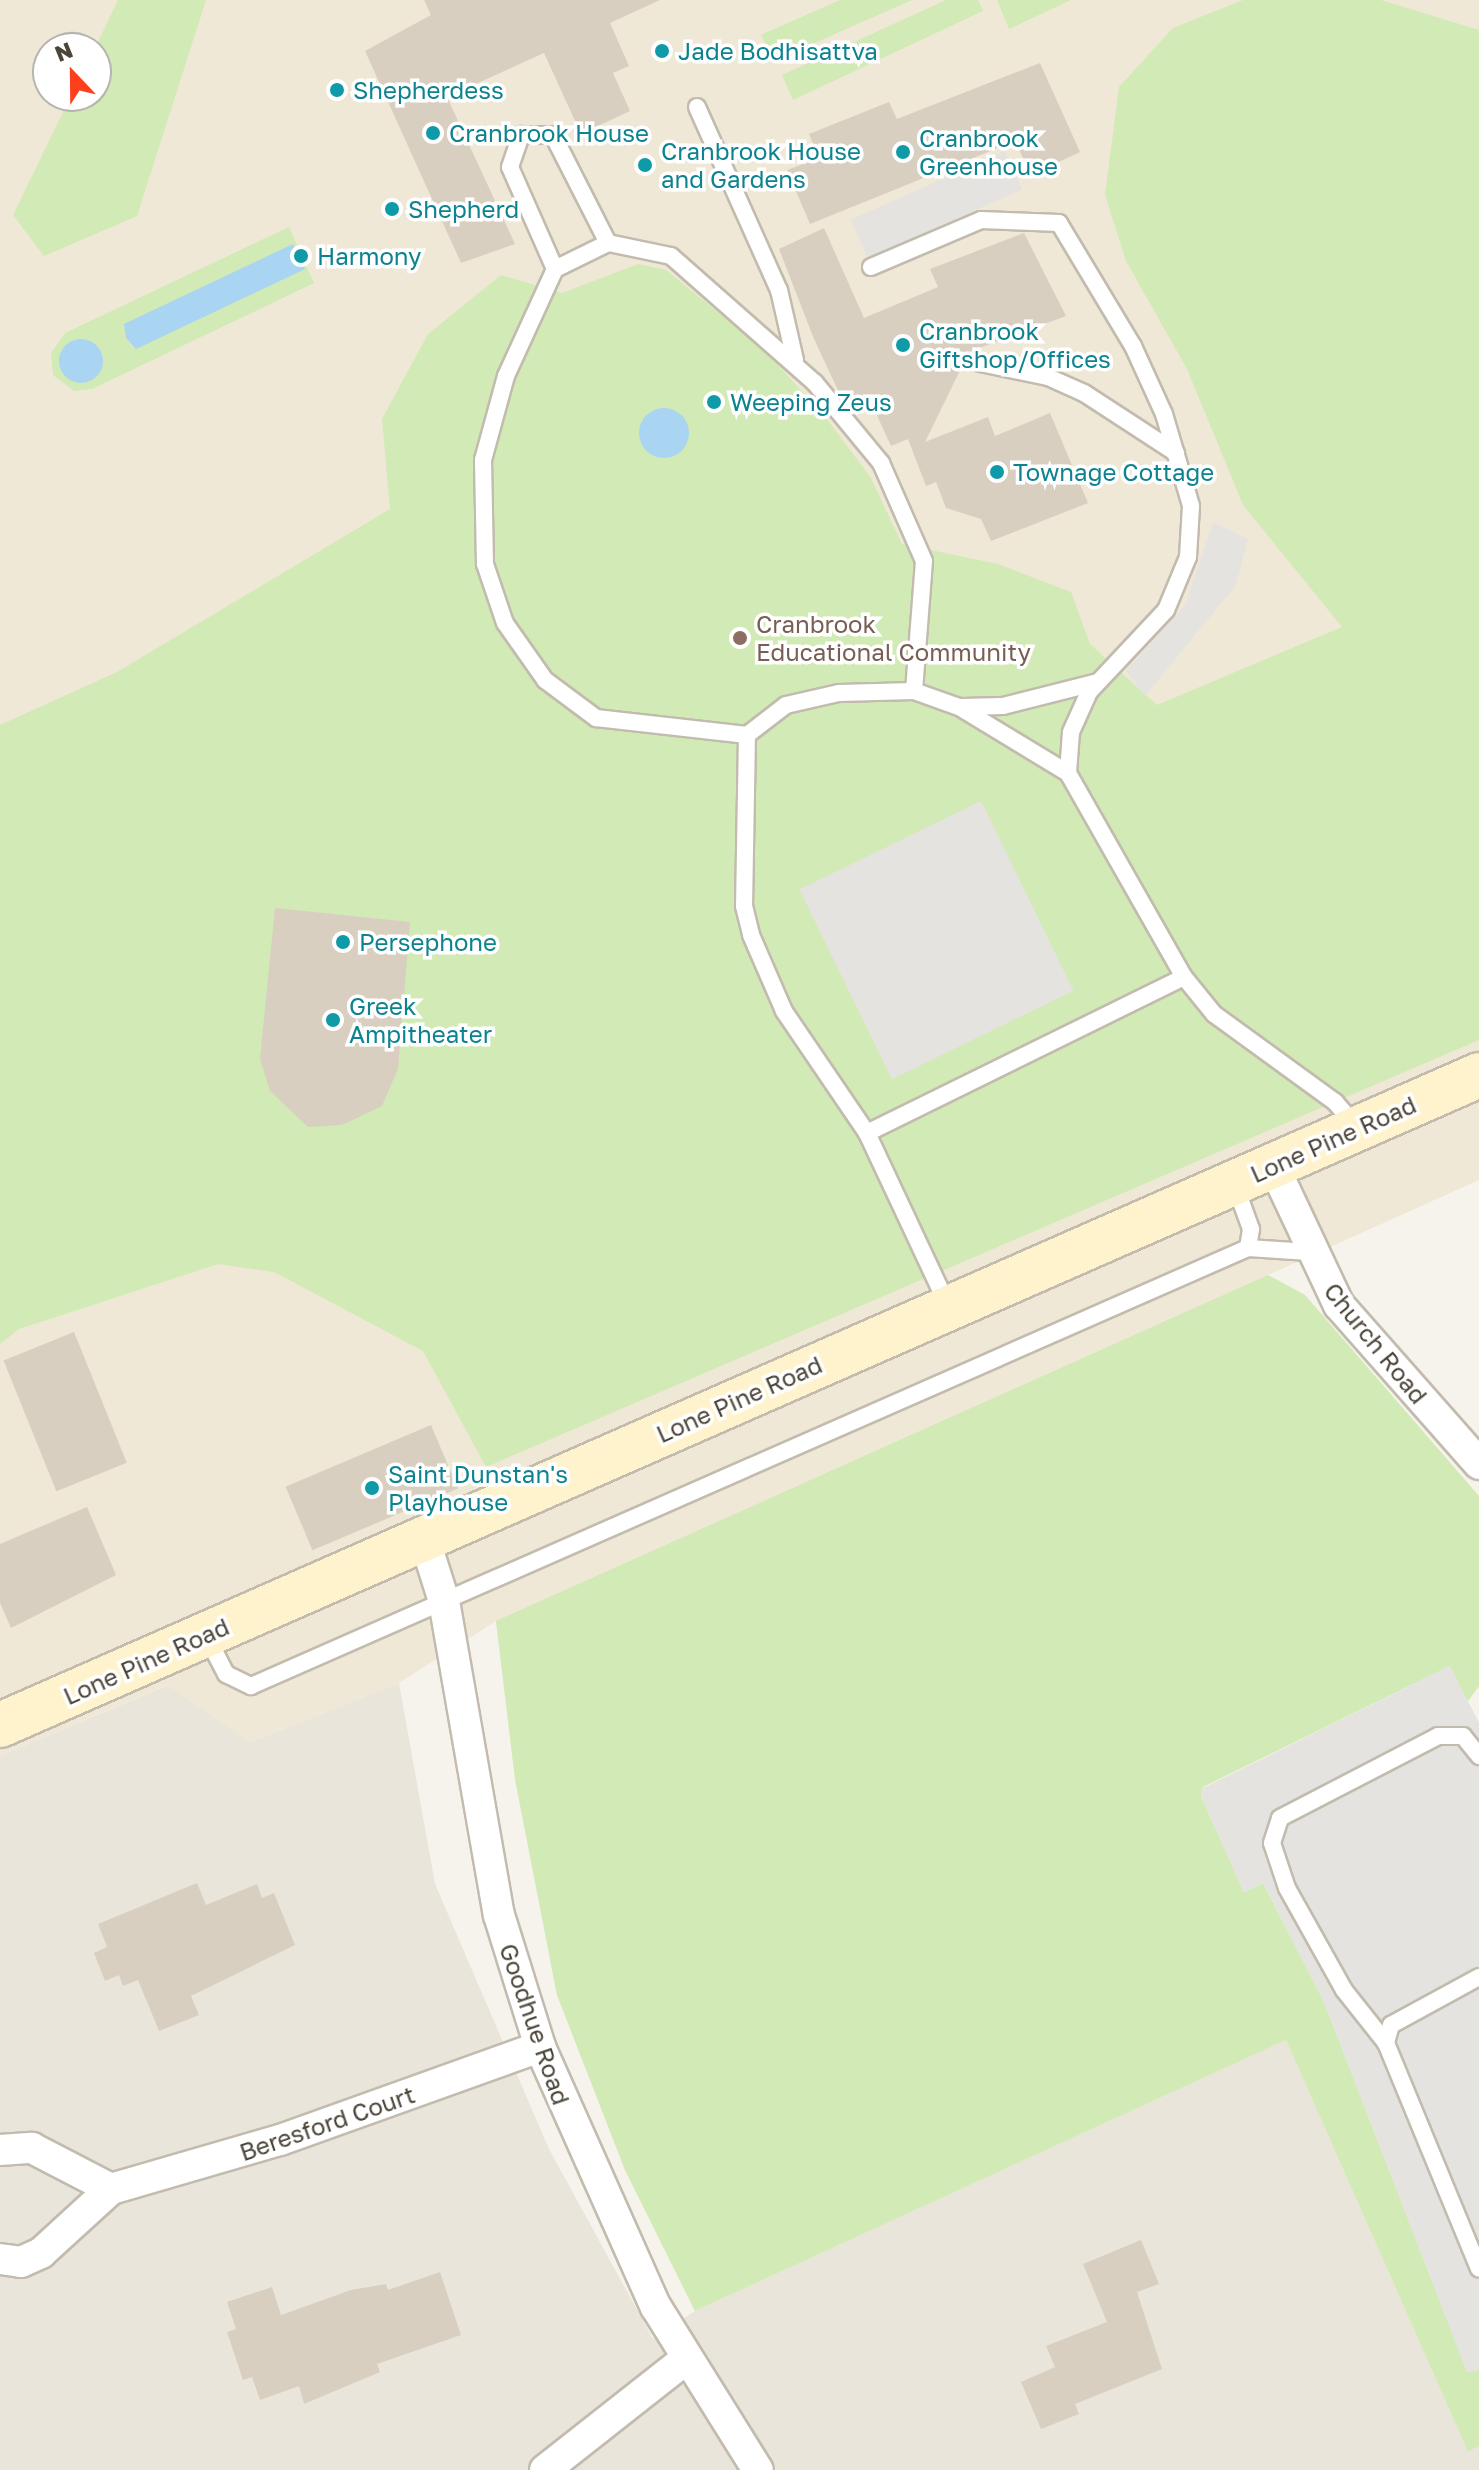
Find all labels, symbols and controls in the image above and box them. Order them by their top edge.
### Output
north arrow [32,32,112,112]
text: N [51,35,76,67]
place label: Jade Bodhisattva [678,37,878,65]
marker: Jade Bodhisattva [653,42,671,60]
place label: Shepherdess [353,76,504,104]
marker: Shepherdess [328,81,346,99]
place label: Cranbrook House [449,119,649,147]
marker: Cranbrook House [424,124,442,142]
place label: Cranbrook Greenhouse [919,124,1058,180]
place label: Cranbrook House and Gardens [661,137,861,193]
marker: Cranbrook Greenhouse [894,143,912,161]
marker: Cranbrook House and Gardens [636,156,654,174]
place label: Shepherd [408,195,519,223]
marker: Shepherd [383,200,401,218]
place label: Harmony [317,242,422,270]
marker: Harmony [292,247,310,265]
place label: Cranbrook Giftshop/Offices [919,317,1111,373]
marker: Cranbrook Giftshop/Offices [894,336,912,354]
place label: Weeping Zeus [730,388,892,416]
marker: Weeping Zeus [705,393,723,411]
place label: Townage Cottage [1013,458,1214,486]
marker: Townage Cottage [988,463,1006,481]
place label: Cranbrook Educational Community [756,610,1031,666]
marker: Cranbrook Educational Community [731,629,749,647]
place label: Persephone [359,928,497,956]
marker: Persephone [334,933,352,951]
place label: Greek Ampitheater [349,992,492,1048]
marker: Greek Ampitheater [324,1011,342,1029]
street label: Lone Pine Road [1246,1090,1420,1188]
street label: Church Road [1318,1277,1434,1409]
street label: Lone Pine Road [652,1350,826,1448]
place label: Saint Dunstan's Playhouse [388,1460,568,1516]
marker: Saint Dunstan's Playhouse [363,1479,381,1497]
street label: Lone Pine Road [59,1612,233,1710]
street label: Goodhue Road [494,1940,576,2108]
street label: Beresford Court [236,2080,418,2166]

